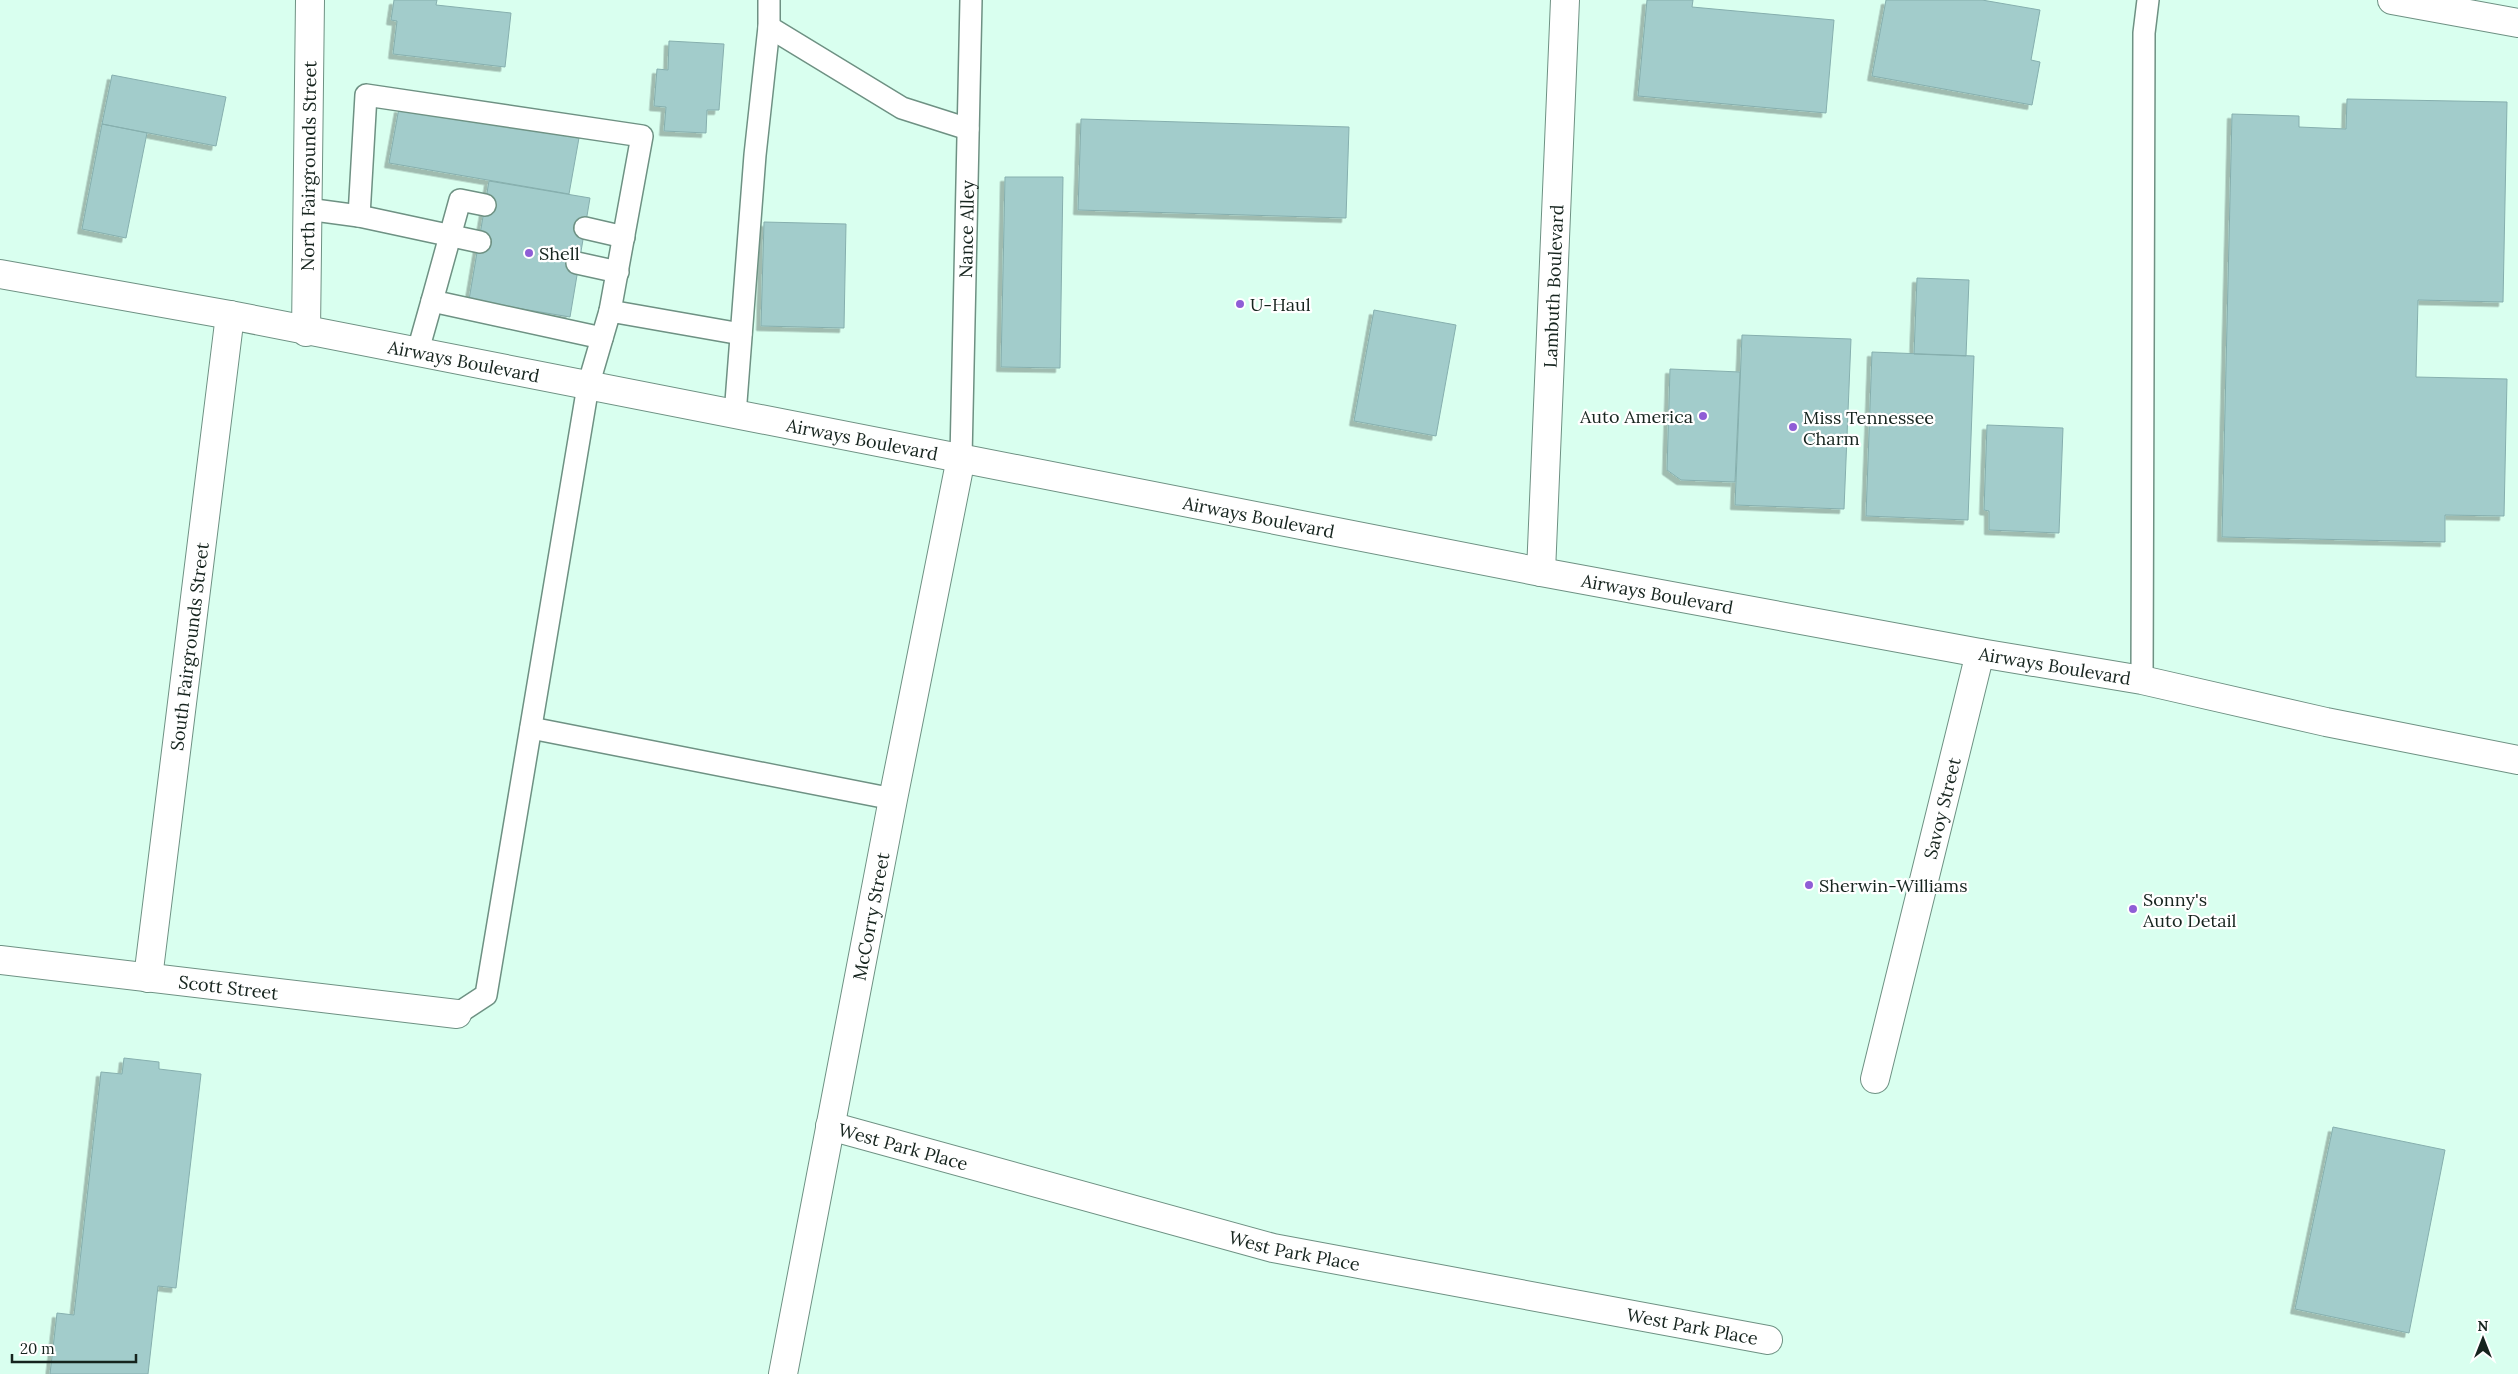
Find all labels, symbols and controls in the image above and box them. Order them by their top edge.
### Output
street label: North Fairgrounds Street [295,61,321,271]
street label: Nance Alley [953,179,979,278]
street label: Lambuth Boulevard [1538,204,1568,368]
place label: Shell [539,242,580,265]
marker: Shell [523,247,535,259]
place label: U-Haul [1250,293,1311,316]
marker: U-Haul [1234,298,1246,310]
street label: Airways Boulevard [385,335,542,387]
place label: Auto America [1579,405,1693,428]
place label: Miss Tennessee Charm [1803,406,1934,450]
marker: Auto America [1697,410,1709,422]
street label: Airways Boulevard [784,413,940,465]
marker: Miss Tennessee Charm [1787,421,1799,433]
street label: Airways Boulevard [1180,490,1337,543]
street label: South Fairgrounds Street [165,541,213,752]
street label: Airways Boulevard [1579,568,1735,619]
street label: Airways Boulevard [1976,641,2133,690]
street label: Savoy Street [1918,755,1965,861]
street label: McCorry Street [847,850,894,982]
place label: Sherwin-Williams [1819,874,1968,897]
marker: Sherwin-Williams [1803,879,1815,891]
place label: Sonny's Auto Detail [2142,888,2237,932]
marker: Sonny's Auto Detail [2127,903,2139,915]
street label: Scott Street [177,970,280,1004]
street label: West Park Place [836,1117,971,1175]
street label: West Park Place [1226,1225,1362,1275]
street label: West Park Place [1625,1302,1760,1349]
north arrow [2458,1314,2508,1364]
text: N [2478,1317,2489,1335]
scale bar [12,1332,136,1364]
text: 20 m [20,1339,55,1358]

